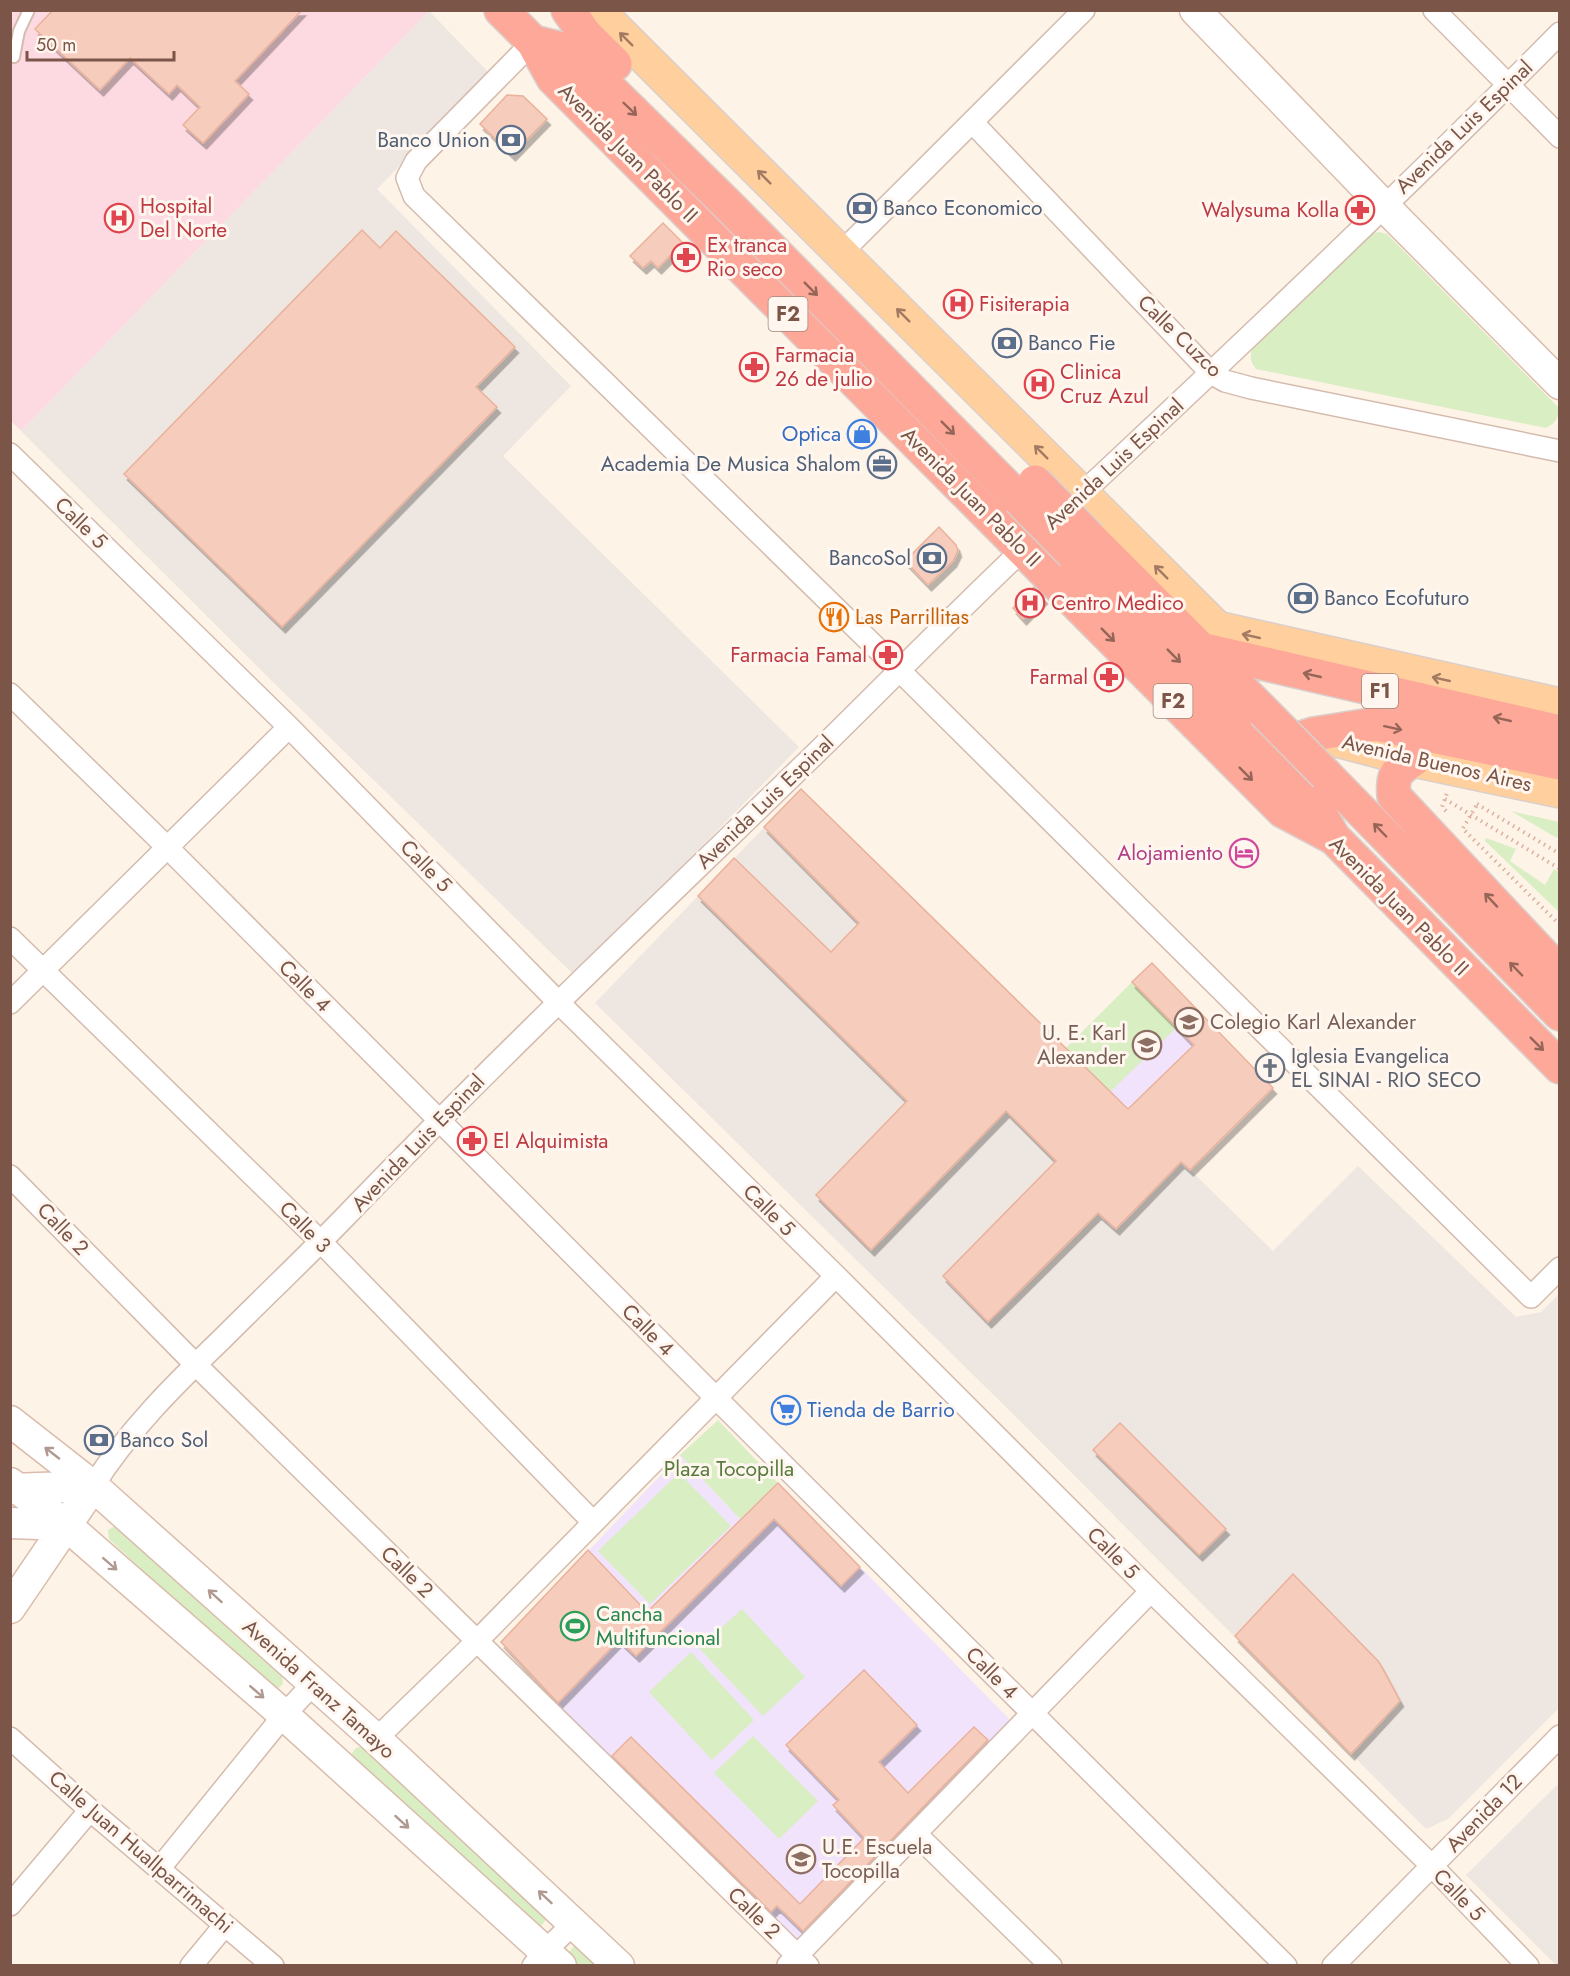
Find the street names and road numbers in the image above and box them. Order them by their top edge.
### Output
street label: Avenida Luis Espinal [1388,53,1540,201]
street label: Avenida Juan Pablo II [551,76,705,230]
street label: Calle Cuzco [1131,288,1229,384]
road number: F2 [768,297,808,331]
street label: Avenida Luis Espinal [1038,391,1190,537]
street label: Avenida Juan Pablo II [894,420,1048,574]
street label: Calle 5 [48,490,114,556]
road number: F1 [1362,674,1398,708]
road number: F2 [1154,684,1192,718]
street label: Avenida Buenos Aires [1339,727,1535,799]
street label: Avenida Luis Espinal [689,728,841,876]
street label: Avenida Juan Pablo II [1322,829,1476,983]
street label: Calle 5 [393,833,459,899]
street label: Calle 4 [272,953,338,1019]
street label: Avenida Luis Espinal [344,1067,492,1219]
street label: Calle 5 [736,1177,802,1243]
street label: Calle 3 [272,1194,338,1260]
street label: Calle 2 [30,1196,96,1262]
street label: Calle 4 [615,1297,681,1363]
street label: Calle 5 [1080,1520,1146,1586]
street label: Calle 2 [374,1539,440,1605]
street label: Avenida Franz Tamayo [236,1612,402,1766]
street label: Calle 4 [959,1640,1025,1706]
street label: Calle Juan Huallparrimachi [42,1763,240,1941]
street label: Avenida 12 [1439,1767,1529,1859]
street label: Calle 5 [1426,1862,1492,1928]
street label: Calle 2 [721,1880,787,1946]

